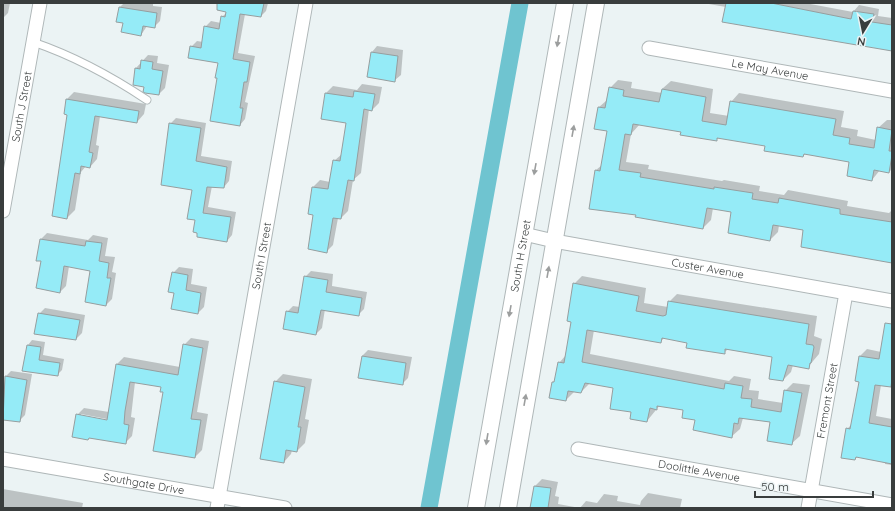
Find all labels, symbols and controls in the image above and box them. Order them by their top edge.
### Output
north arrow [843,12,883,52]
text: N [856,34,866,49]
one-way arrow [555,35,561,48]
street label: Le May Avenue [731,56,810,83]
street label: South J Street [8,70,35,143]
one-way arrow [571,125,577,137]
one-way arrow [532,163,538,176]
street label: South H Street [507,218,534,293]
street label: South I Street [249,221,274,291]
street label: Custer Avenue [670,255,745,282]
one-way arrow [545,266,551,279]
one-way arrow [507,305,513,317]
street label: Fremont Street [813,362,841,439]
one-way arrow [523,394,529,407]
one-way arrow [484,433,490,445]
street label: Doolittle Avenue [657,456,741,485]
street label: Southgate Drive [102,470,185,497]
scale bar [755,473,873,499]
text: 50 m [761,479,789,494]

